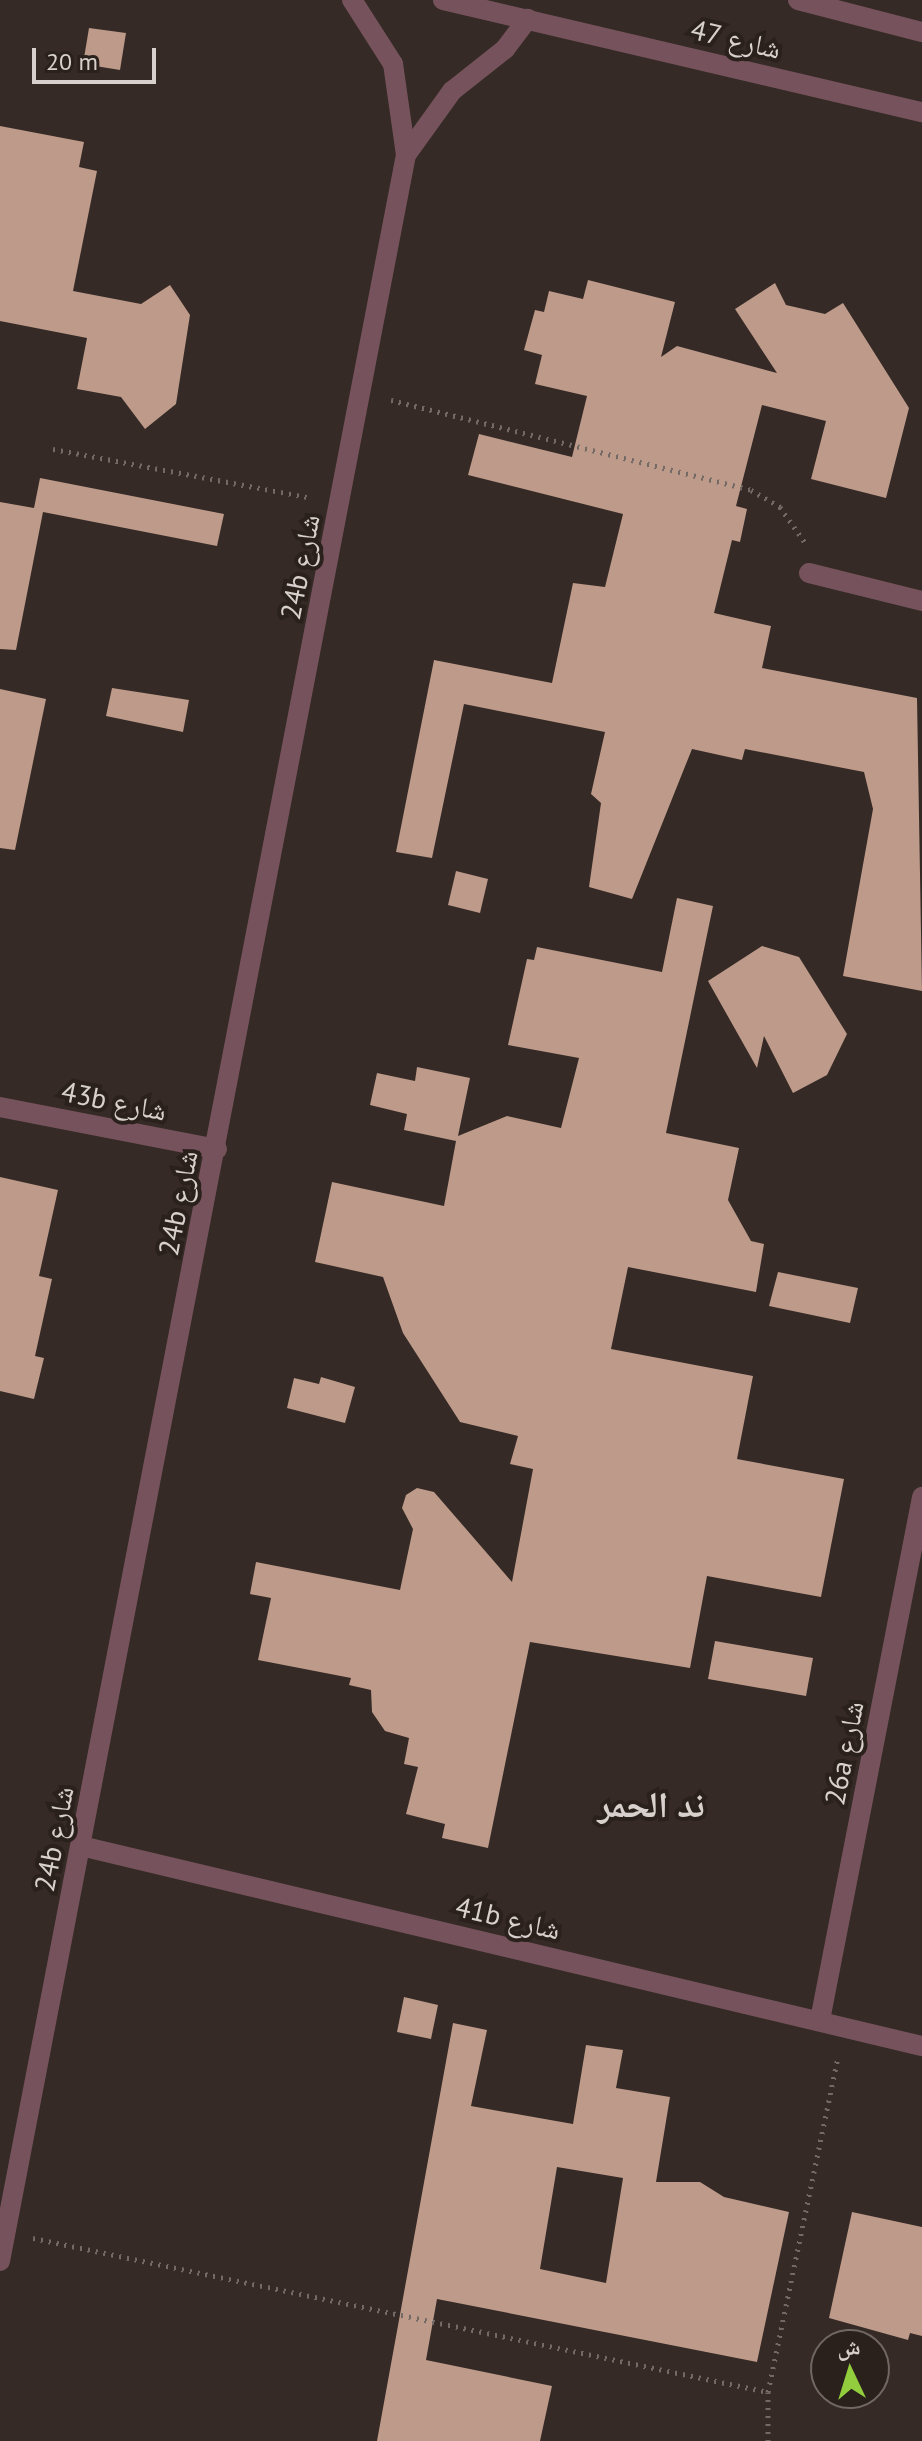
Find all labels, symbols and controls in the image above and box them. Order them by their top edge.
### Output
street label: شارع 47 [688,12,784,66]
scale bar [36,32,160,82]
text: 20 m [46,46,98,77]
street label: 24b شارع [273,512,327,622]
street label: 43b شارع [59,1074,169,1128]
street label: 24b شارع [151,1148,205,1258]
street label: 26a شارع [817,1698,871,1808]
district label: ند الحمر [597,1782,705,1826]
street label: 24b شارع [27,1784,81,1894]
street label: 41b شارع [452,1890,564,1946]
north arrow [810,2329,890,2409]
text: ش [836,2332,861,2362]

